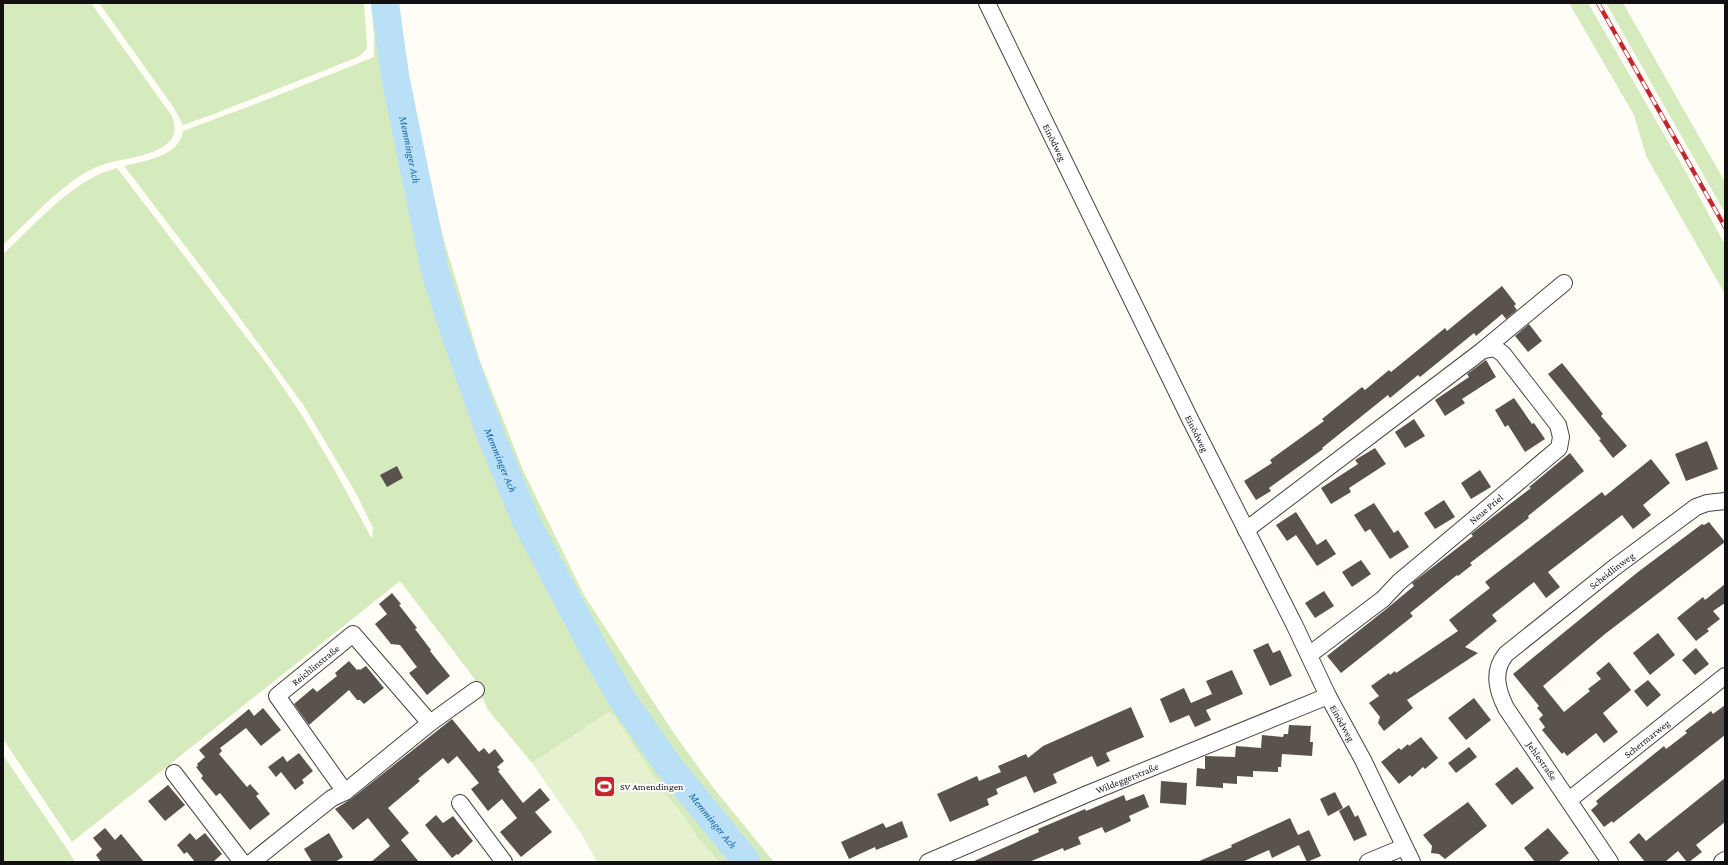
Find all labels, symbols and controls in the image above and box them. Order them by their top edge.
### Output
water label: Memminger Ach [397,114,423,184]
street label: Einödweg [1041,122,1069,163]
street label: Einödweg [1183,413,1211,454]
water label: Memminger Ach [482,425,519,494]
street label: Neue Priel [1467,491,1505,526]
street label: Scheidlinweg [1587,549,1636,591]
street label: Reichlinstraße [289,642,342,687]
street label: Einödweg [1328,703,1357,743]
street label: Schermarweg [1622,717,1672,760]
street label: Jehlestraße [1524,739,1560,783]
street label: Wildeggerstraße [1094,760,1160,795]
sports icon: SV Amendingen [591,773,617,799]
place label: SV Amendingen [620,781,684,792]
water label: Memminger Ach [686,789,739,851]

